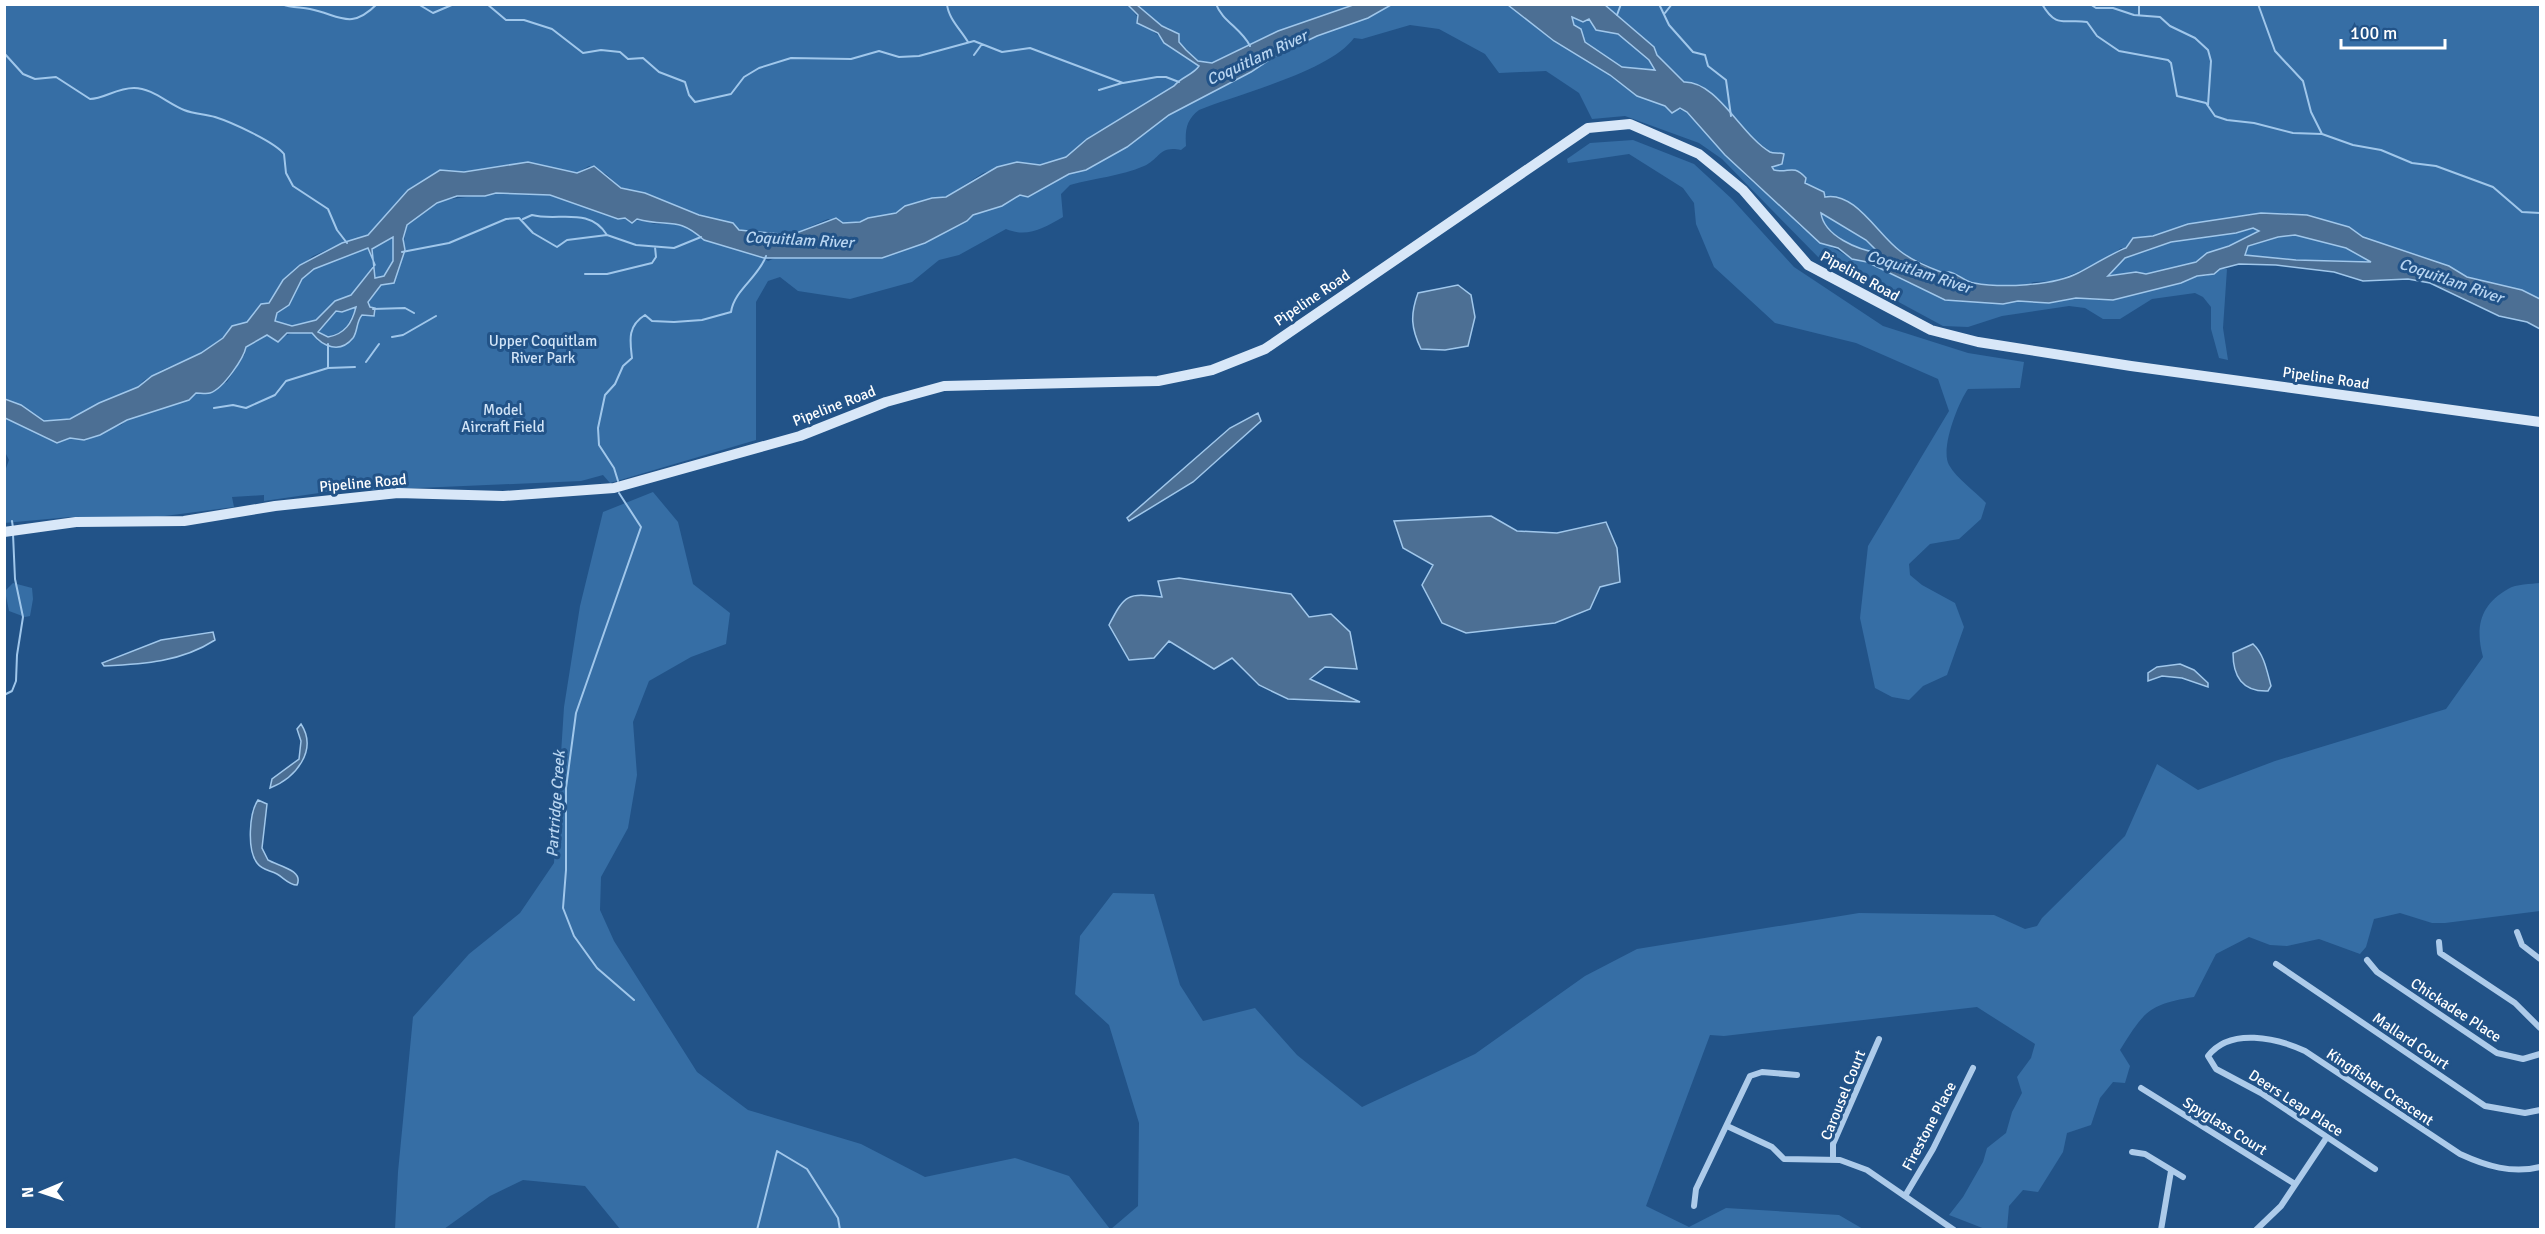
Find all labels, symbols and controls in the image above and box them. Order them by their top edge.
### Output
scale bar [2341,12,2444,50]
text: 100 m [2350,22,2397,44]
water label: Coquitlam River [1204,25,1312,90]
water label: Coquitlam River [744,227,856,253]
water label: Coquitlam River [1864,246,1976,299]
street label: Pipeline Road [1817,247,1903,305]
water label: Coquitlam River [2396,254,2508,309]
street label: Pipeline Road [1271,266,1353,330]
park label: Upper Coquitlam River Park [489,332,597,367]
street label: Pipeline Road [2281,363,2371,393]
street label: Pipeline Road [790,382,878,430]
park label: Model Aircraft Field [461,401,545,436]
street label: Pipeline Road [319,470,407,496]
water label: Partridge Creek [542,748,570,858]
street label: Chickadee Place [2407,974,2505,1046]
street label: Mallard Court [2369,1009,2453,1073]
street label: Kingfisher Crescent [2323,1045,2437,1129]
street label: Carousel Court [1817,1047,1869,1143]
street label: Deers Leap Place [2245,1066,2347,1140]
street label: Firestone Place [1898,1078,1960,1174]
street label: Spyglass Court [2180,1093,2270,1159]
north arrow [12,1162,72,1222]
text: N [18,1187,38,1198]

